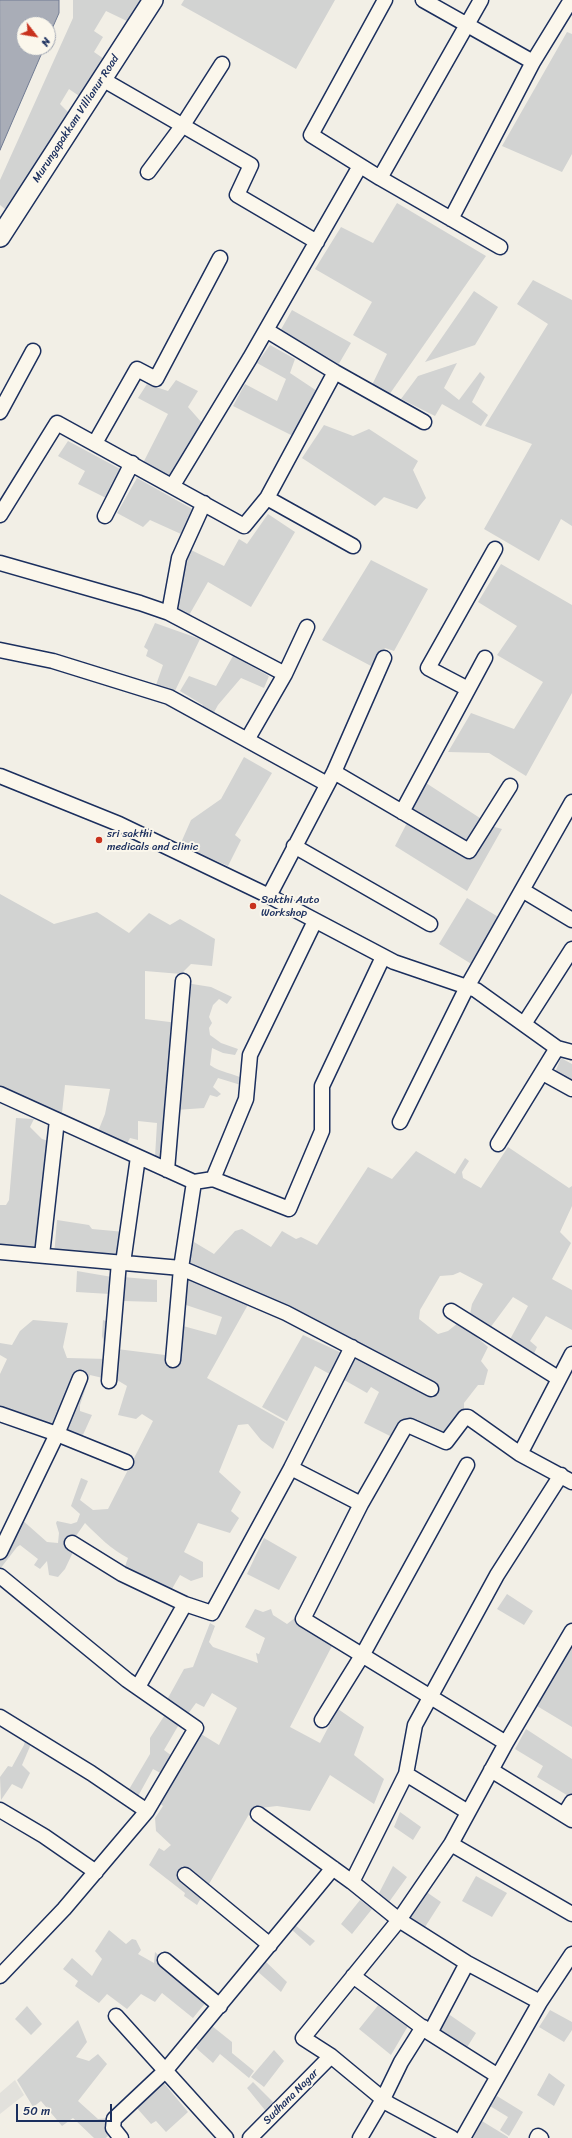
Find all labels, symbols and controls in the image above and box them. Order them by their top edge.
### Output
north arrow [16,16,56,56]
text: N [36,34,56,50]
street label: Murungapakkam Villianur Road [30,53,122,185]
place label: sri sakthi medicals and clinic [107,827,198,853]
marker: sri sakthi medicals and clinic [94,835,104,845]
place label: Sakthi Auto Workshop [261,893,319,919]
marker: Sakthi Auto Workshop [248,901,258,911]
street label: Sudhana Nagar [261,2067,321,2127]
scale bar [18,2096,114,2122]
text: 50 m [23,2100,50,2122]

